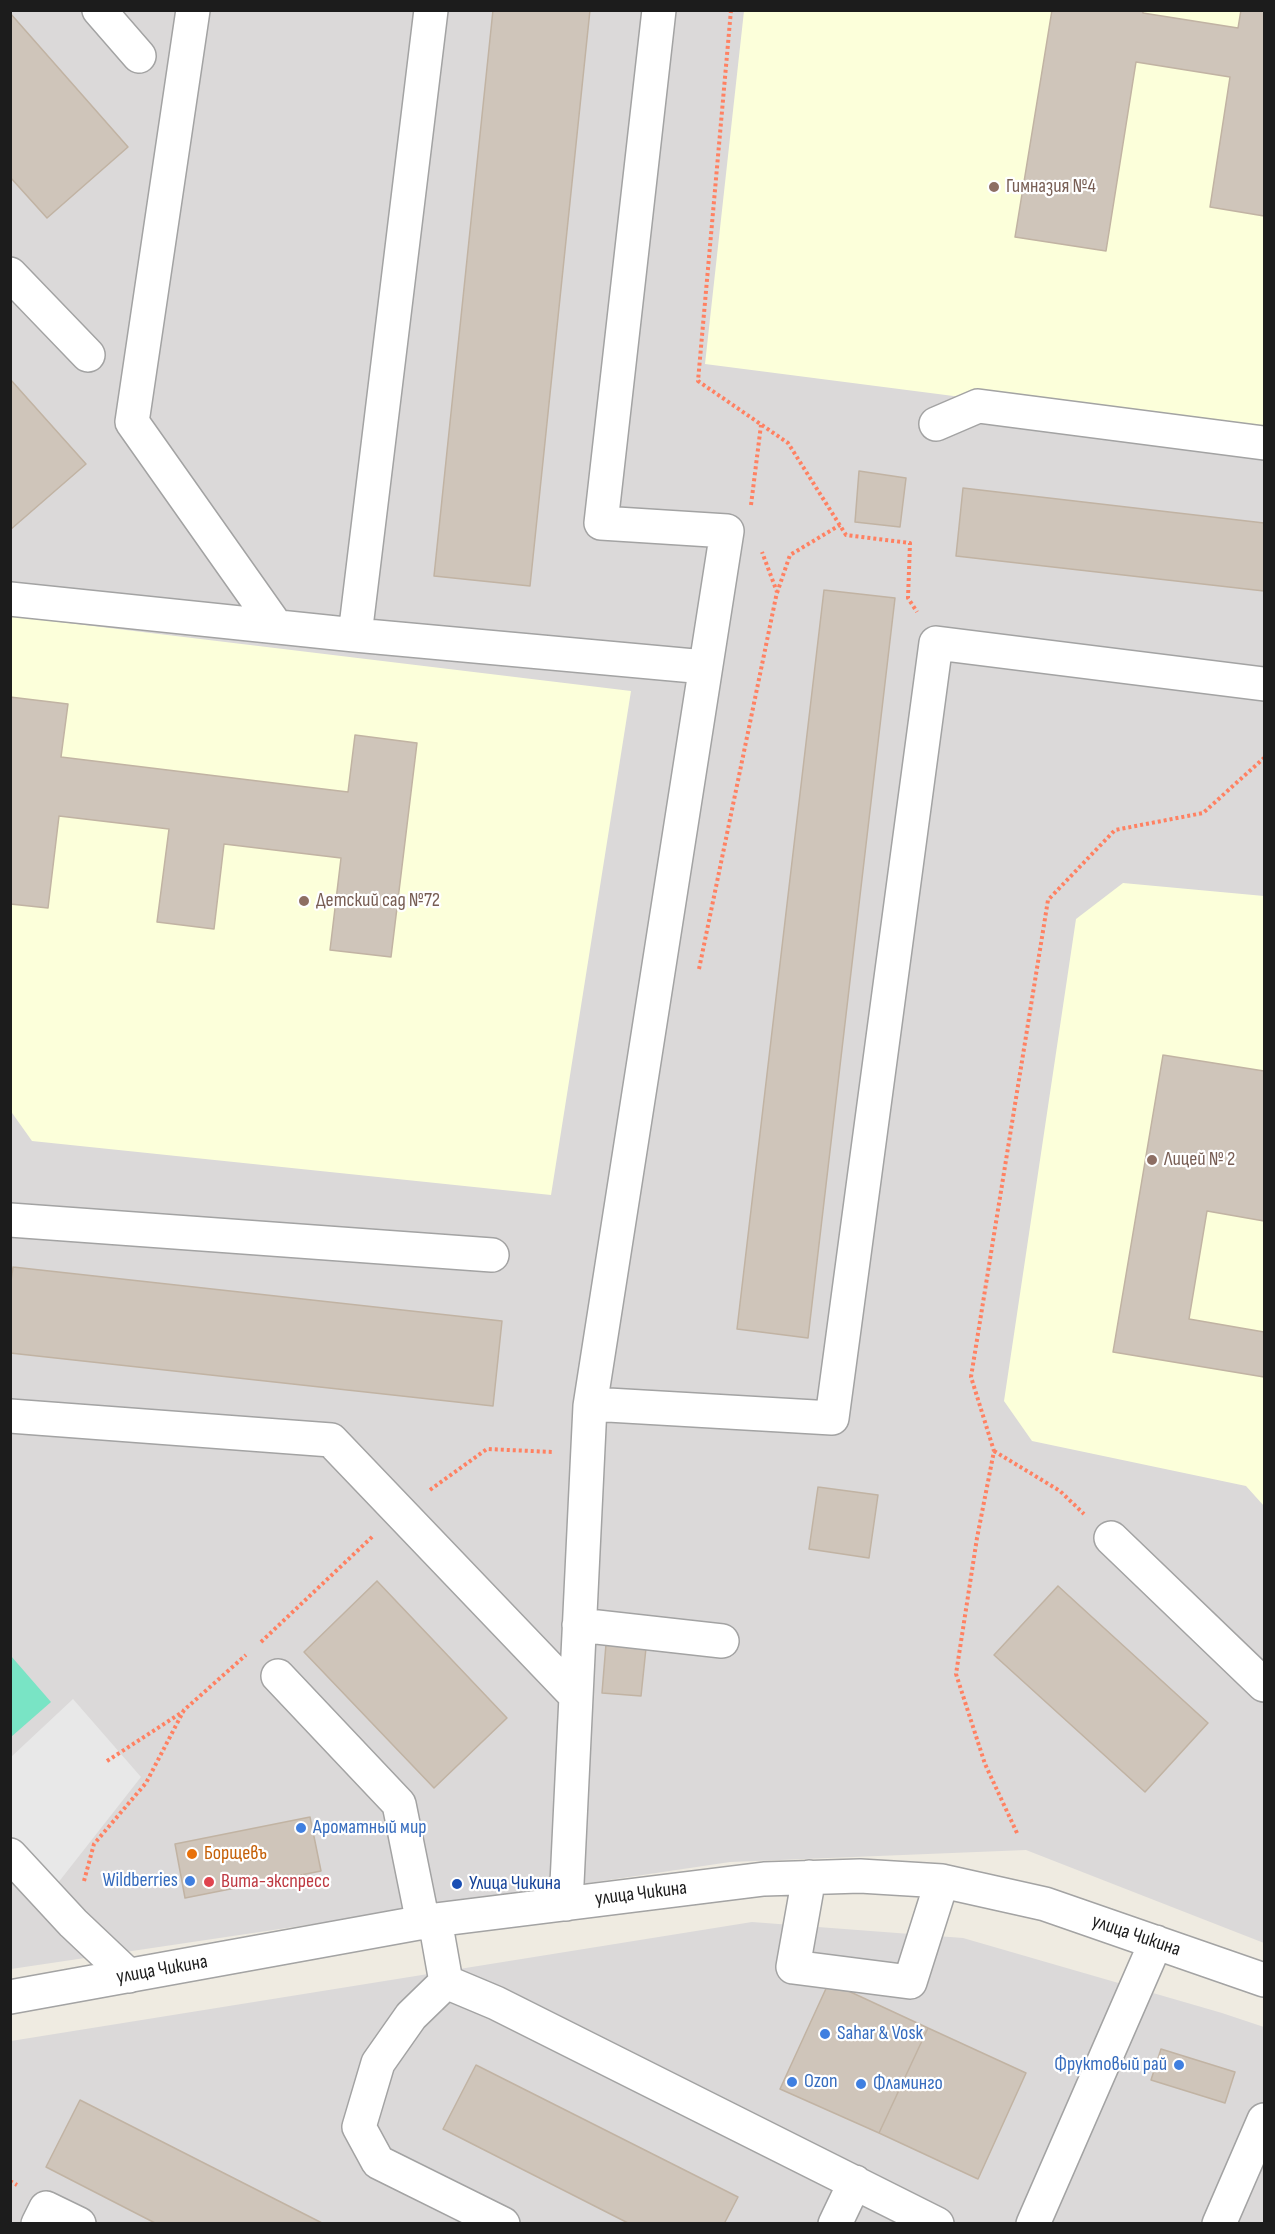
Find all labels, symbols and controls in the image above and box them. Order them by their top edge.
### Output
place label: Гимназия №4 [1006,175,1096,199]
marker: Гимназия №4 [987,180,1001,194]
place label: Детский сад №72 [316,889,440,913]
marker: Детский сад №72 [297,894,311,908]
place label: Лицей № 2 [1164,1148,1235,1172]
marker: Лицей № 2 [1145,1153,1159,1167]
place label: Ароматный мир [313,1816,427,1840]
marker: Ароматный мир [294,1821,308,1835]
place label: Борщевъ [204,1842,267,1866]
marker: Борщевъ [185,1847,199,1861]
place label: Wildberries [102,1869,178,1893]
place label: Вита-экспресс [221,1870,330,1894]
place label: Улица Чикина [469,1872,561,1896]
marker: Wildberries [183,1874,197,1888]
marker: Вита-экспресс [202,1875,216,1889]
street label: улица Чикина [594,1876,688,1912]
marker: Улица Чикина [450,1877,464,1891]
street label: улица Чикина [1088,1910,1184,1962]
street label: улица Чикина [114,1950,210,1990]
place label: Sahar & Vosk [837,2022,923,2046]
marker: Sahar & Vosk [818,2027,832,2041]
place label: Фруктовый рай [1054,2053,1167,2077]
marker: Фруктовый рай [1172,2058,1186,2072]
place label: Ozon [804,2070,838,2094]
place label: Фламинго [873,2072,943,2096]
marker: Ozon [785,2075,799,2089]
marker: Фламинго [854,2077,868,2091]

